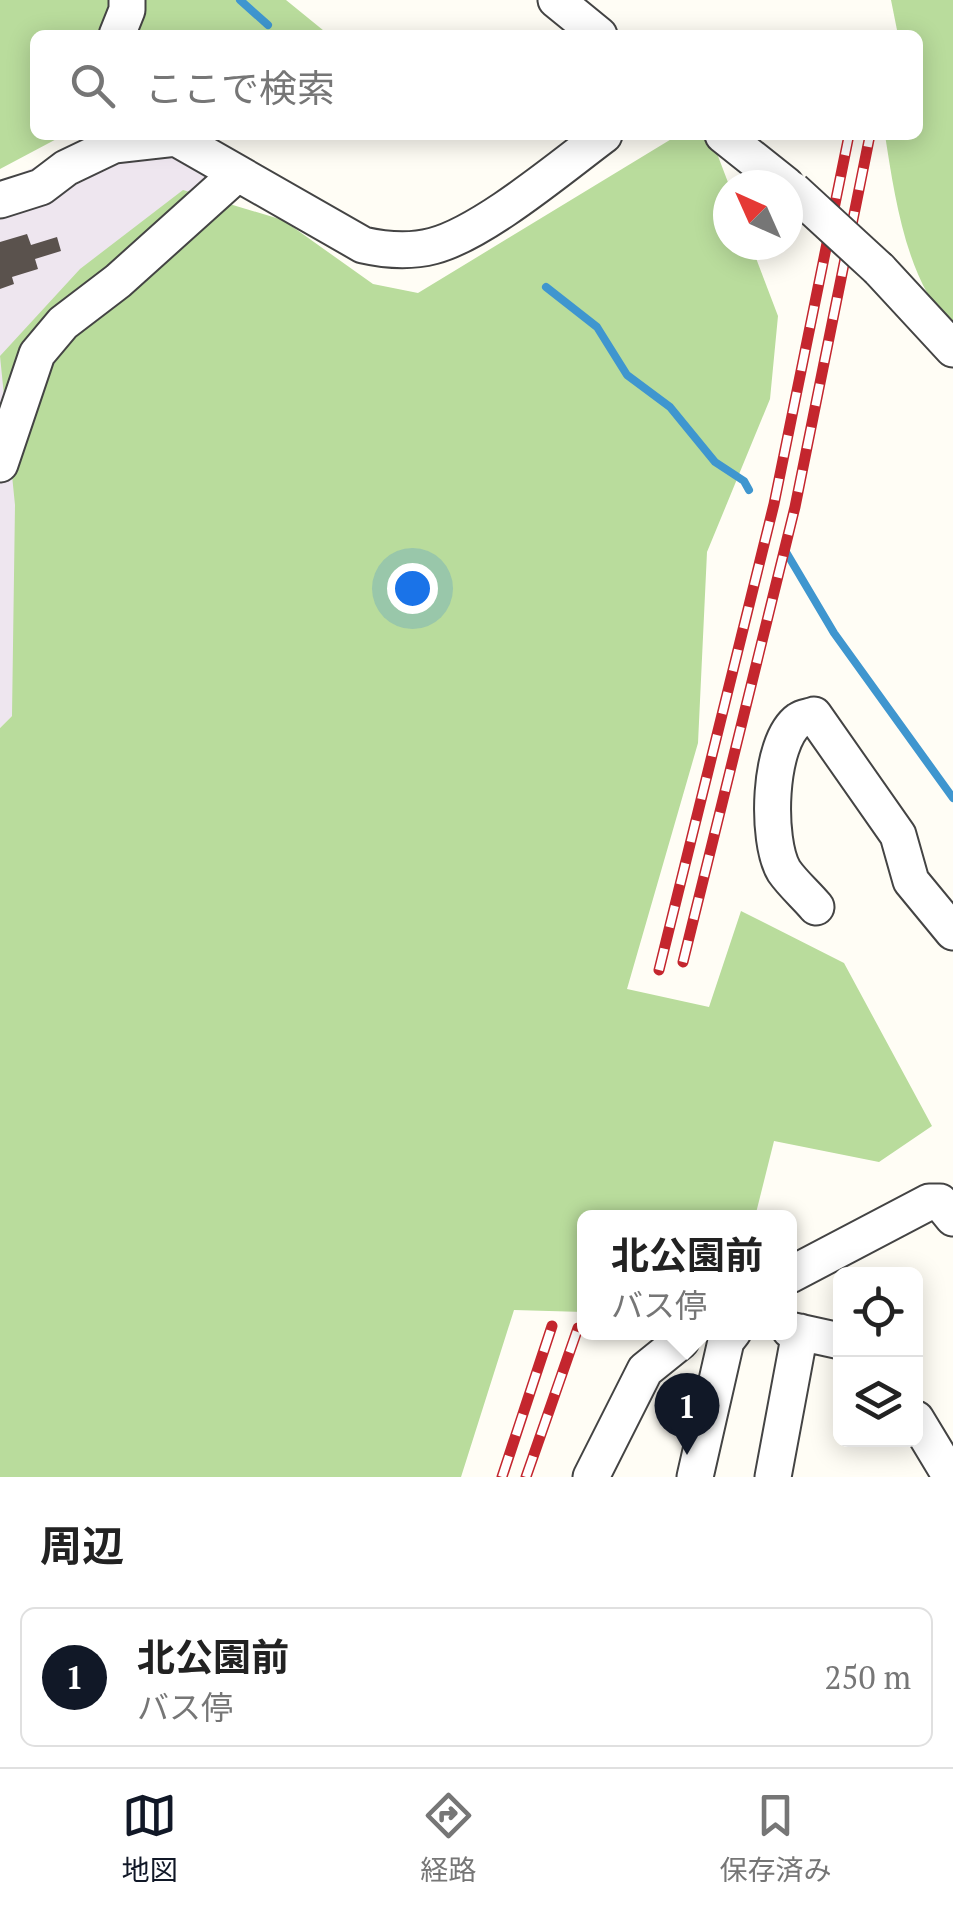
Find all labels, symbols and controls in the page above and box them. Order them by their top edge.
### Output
search box [30,30,923,140]
icon: search [65,58,120,113]
text: ここで検索 [145,63,335,113]
north arrow [713,170,803,260]
your location [387,563,438,614]
popup [577,1210,797,1340]
text: 北公園前 [611,1230,763,1280]
map controls [833,1267,923,1447]
button: locate [833,1267,923,1357]
text: バス停 [611,1284,707,1326]
button: layers [833,1357,923,1447]
pin: 1 [654,1372,720,1455]
text: 周辺 [40,1517,124,1573]
text: 北公園前 [137,1632,289,1682]
text: 1 [65,1656,84,1698]
text: 250 m [824,1656,911,1698]
text: バス停 [137,1686,233,1728]
tab: 地図 [121,1788,178,1888]
tab: 経路 [420,1788,477,1888]
tab: 保存済み [719,1788,832,1888]

